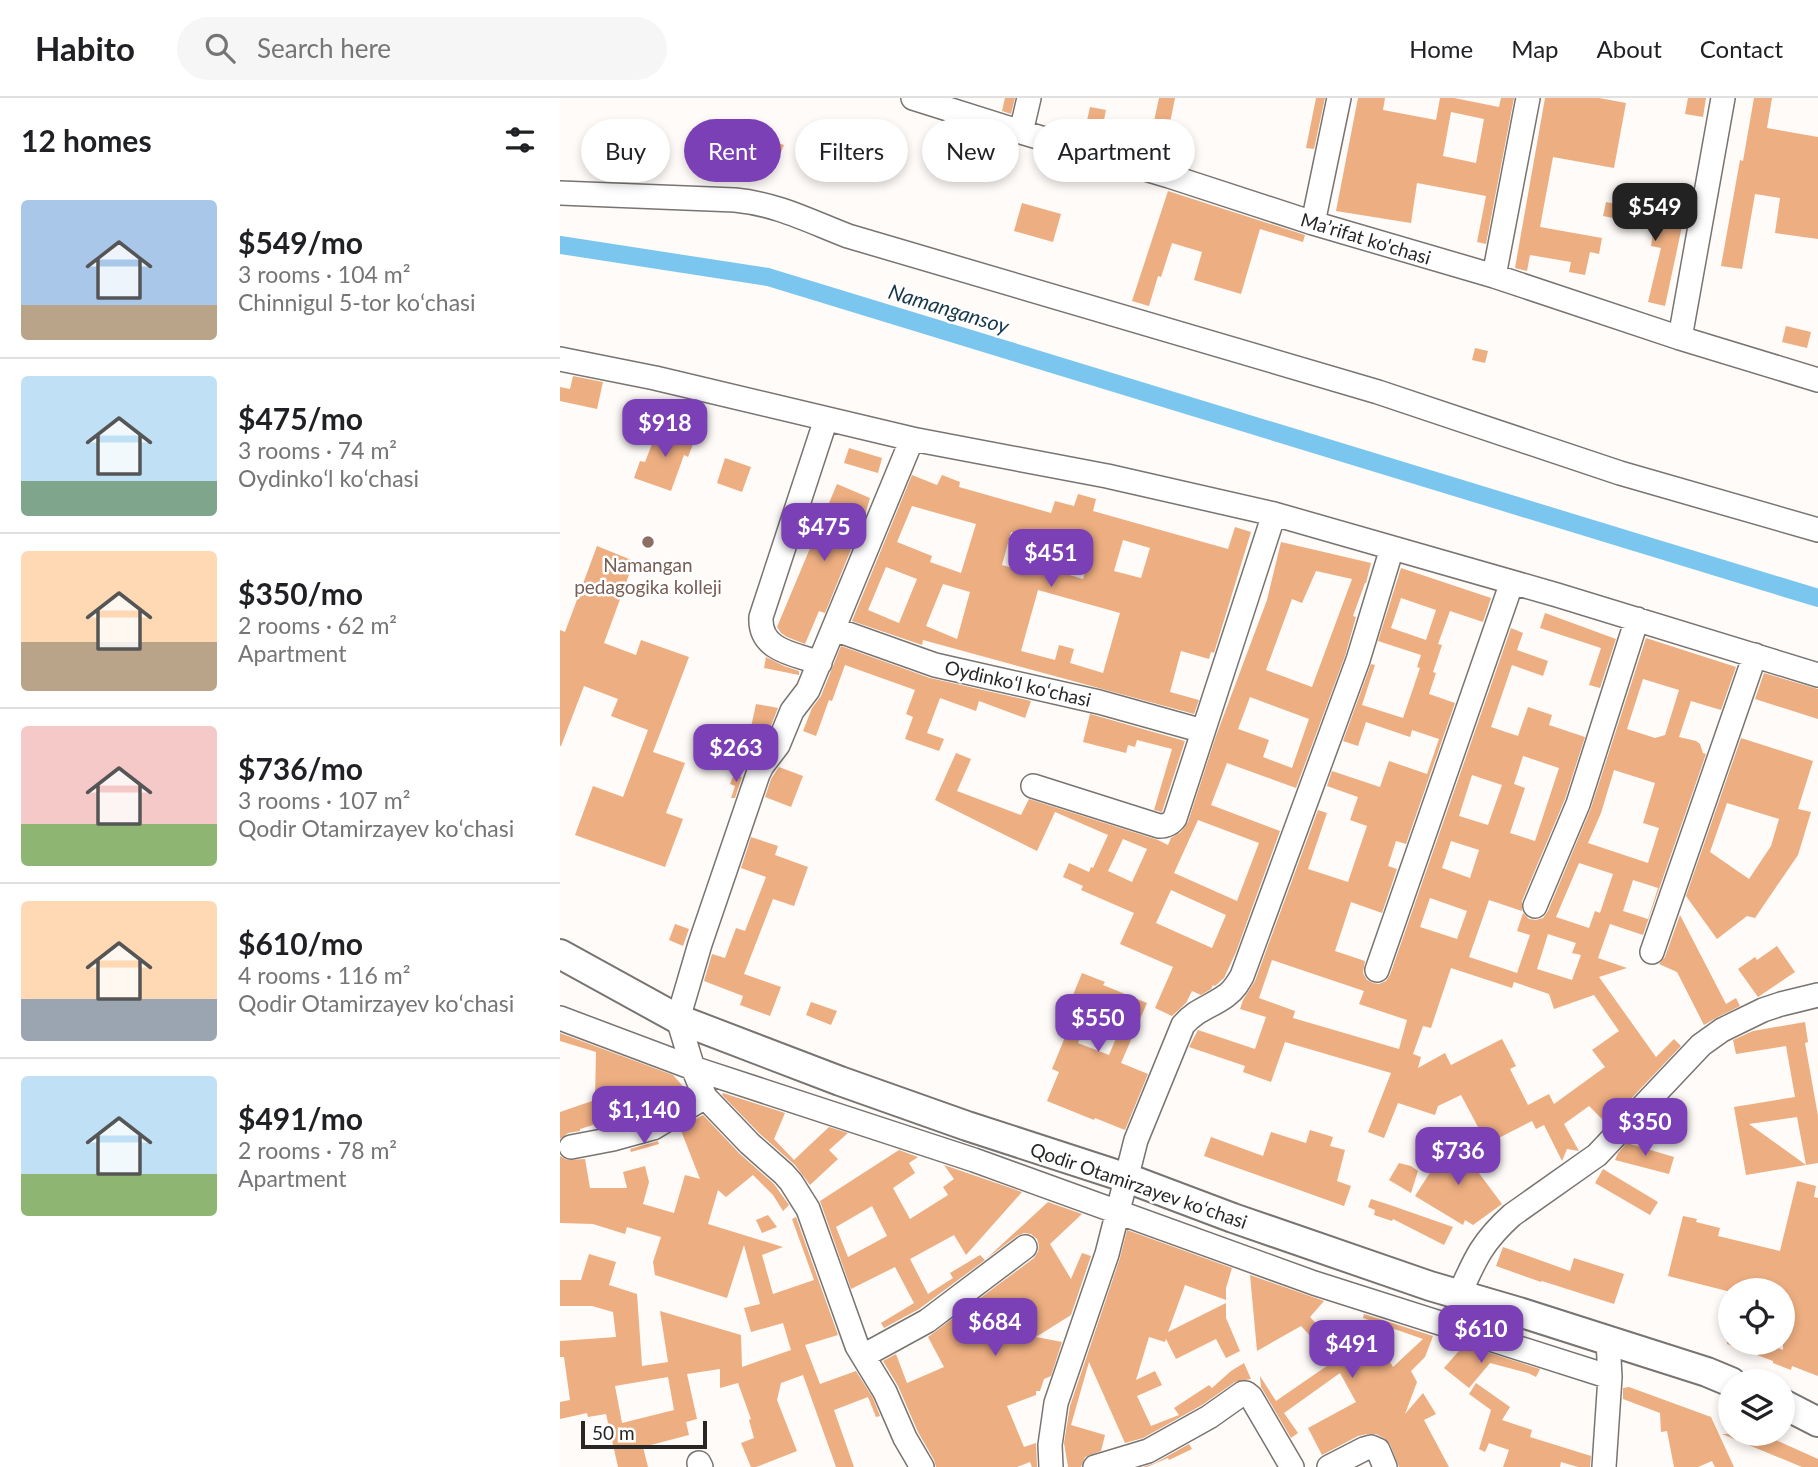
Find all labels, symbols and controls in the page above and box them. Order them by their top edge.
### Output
search box [177,17,667,80]
text: Habito [35,28,135,68]
icon: search [201,29,239,67]
text: Search here [257,32,391,64]
text: Home [1409,34,1473,63]
text: Map [1511,34,1559,63]
text: About [1597,34,1662,63]
text: Contact [1700,34,1783,63]
chip: Buy [581,119,670,182]
chip: Rent [684,119,781,182]
chip: Filters [795,119,908,182]
chip: New [922,119,1019,182]
chip: Apartment [1033,119,1195,182]
icon: filters [501,121,539,159]
text: 12 homes [21,122,152,158]
pin: $549 [1614,184,1696,243]
text: $549 [1628,192,1682,220]
street label: Maʼrifat ko'chasi [1298,207,1434,269]
text: $549/mo [238,224,363,260]
icon: home [77,228,161,312]
text: 3 rooms · 104 m² [238,260,410,288]
water label: Namangansoy [886,278,1013,338]
text: Chinnigul 5-tor koʻchasi [238,288,476,316]
text: $475/mo [238,400,363,436]
pin: $918 [624,400,706,459]
icon: home [77,404,161,488]
text: $918 [638,408,692,436]
text: 3 rooms · 74 m² [238,436,397,464]
text: Oydinkoʻl koʻchasi [238,464,419,492]
pin: $475 [783,504,865,563]
text: $475 [797,512,851,540]
pin: $451 [1010,530,1092,589]
marker: Namangan pedagogika kolleji [640,534,656,550]
text: $451 [1024,538,1078,566]
place label: Namangan pedagogika kolleji [574,553,722,598]
text: $350/mo [238,575,363,611]
icon: home [77,579,161,663]
text: 2 rooms · 62 m² [238,611,397,639]
text: Apartment [238,639,346,667]
street label: Oydinkoʻl koʻchasi [943,655,1093,711]
pin: $263 [695,724,777,784]
text: $263 [709,733,763,761]
text: $736/mo [238,750,363,786]
icon: home [77,754,161,838]
text: 3 rooms · 107 m² [238,786,410,814]
text: Qodir Otamirzayev koʻchasi [238,814,514,842]
text: $610/mo [238,925,363,961]
icon: home [77,929,161,1013]
text: 4 rooms · 116 m² [238,961,410,989]
text: Qodir Otamirzayev koʻchasi [238,989,514,1017]
pin: $550 [1057,995,1139,1054]
text: $550 [1071,1003,1125,1031]
pin: $1,140 [587,1086,701,1146]
text: $1,140 [608,1095,680,1123]
pin: $350 [1604,1098,1686,1158]
text: $491/mo [238,1100,363,1136]
icon: home [77,1104,161,1188]
text: $350 [1618,1107,1672,1135]
pin: $736 [1417,1128,1499,1187]
text: 2 rooms · 78 m² [238,1136,397,1164]
text: $736 [1431,1136,1485,1164]
street label: Qodir Otamirzayev koʻchasi [1027,1137,1251,1233]
text: Apartment [238,1164,346,1192]
map controls [1718,1278,1795,1446]
button: locate [1718,1278,1795,1355]
pin: $684 [954,1298,1036,1358]
pin: $610 [1440,1306,1522,1365]
text: $684 [968,1307,1022,1335]
text: $610 [1454,1314,1508,1342]
pin: $491 [1311,1320,1393,1380]
text: $491 [1325,1329,1379,1357]
button: layers [1718,1369,1795,1446]
scale bar [581,1418,707,1450]
text: 50 m [592,1421,635,1444]

